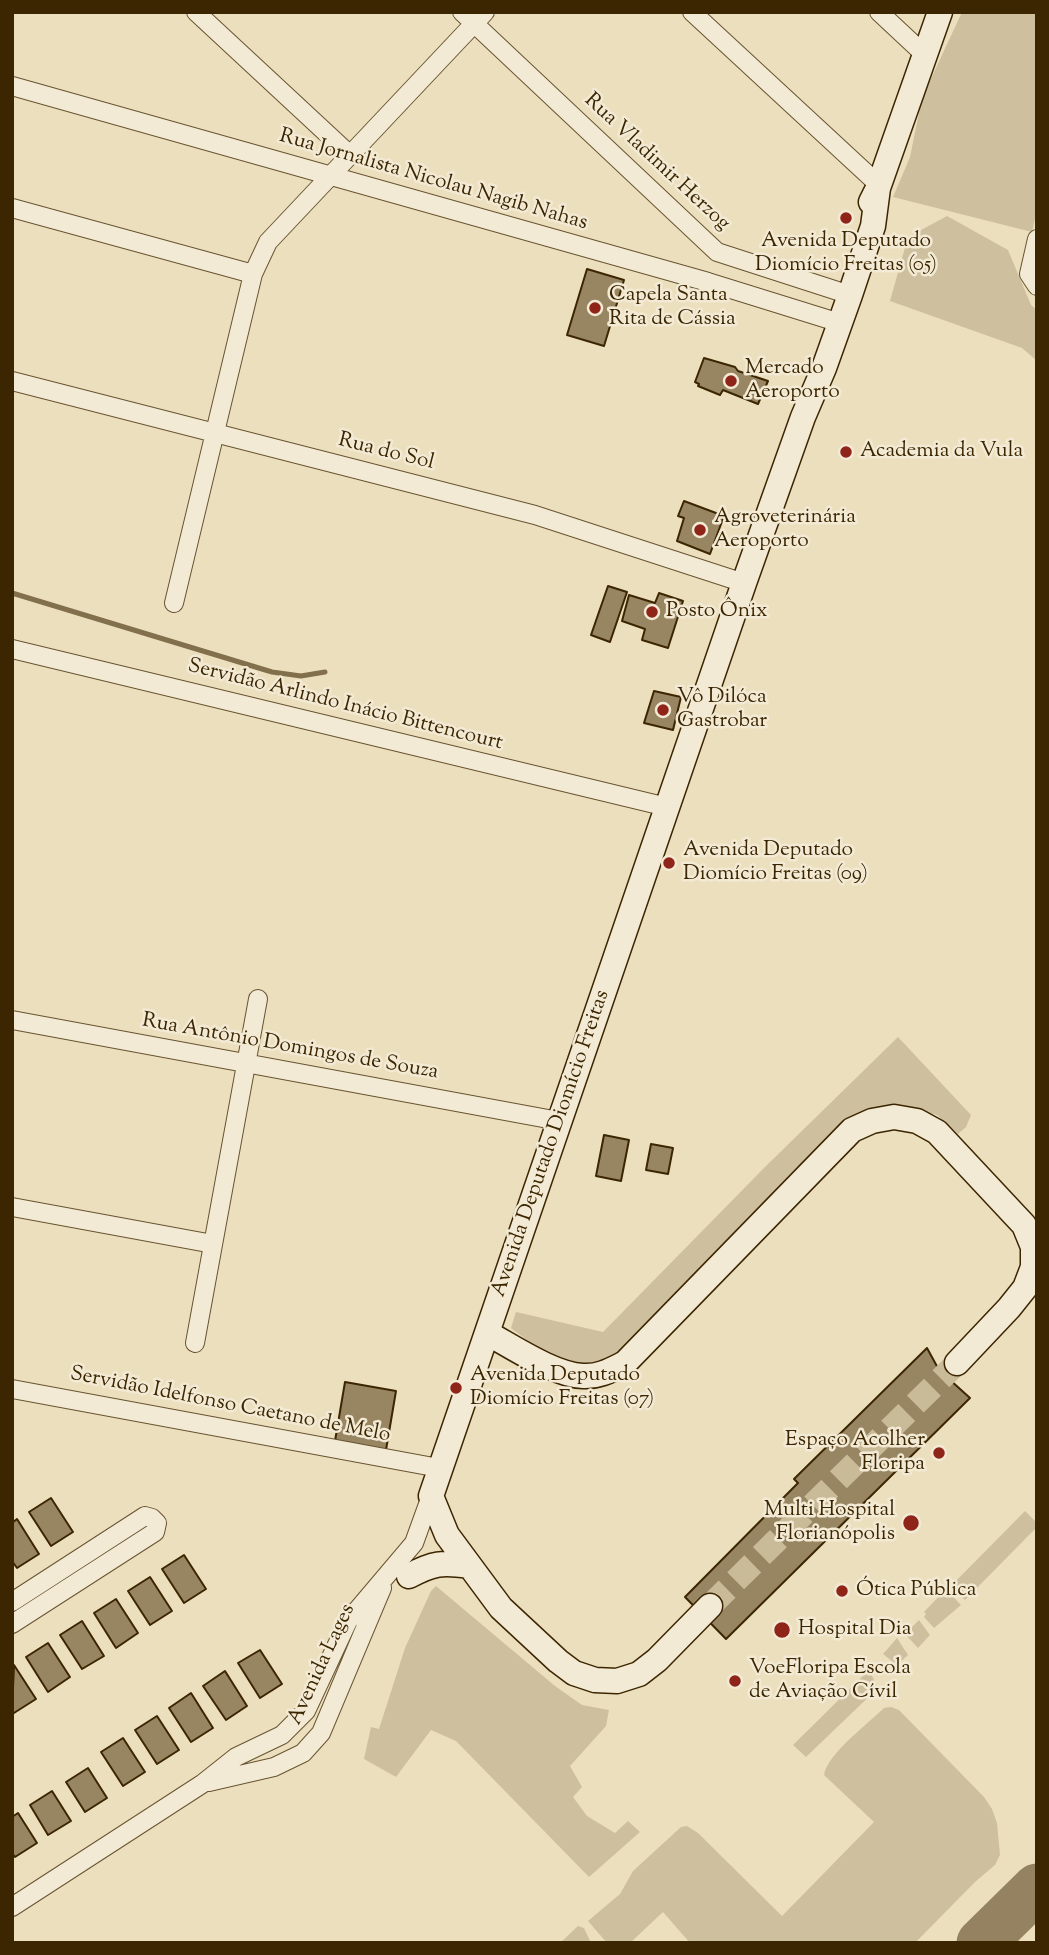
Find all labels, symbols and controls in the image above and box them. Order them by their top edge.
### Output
street label: Rua Vladimir Herzog [578,89,734,237]
street label: Rua Jornalista Nicolau Nagib Nahas [276,125,590,237]
marker: Avenida Deputado Diomício Freitas (05) [838,210,854,226]
place label: Avenida Deputado Diomício Freitas (05) [755,229,937,279]
place label: Capela Santa Rita de Cássia [609,283,736,333]
marker: Capela Santa Rita de Cássia [587,300,603,316]
place label: Mercado Aeroporto [745,356,840,406]
marker: Mercado Aeroporto [723,373,739,389]
street label: Rua do Sol [335,429,437,477]
place label: Academia da Vula [860,439,1023,465]
marker: Academia da Vula [838,444,854,460]
place label: Agroveterinária Aeroporto [714,505,856,555]
marker: Agroveterinária Aeroporto [692,522,708,538]
place label: Posto Ônix [666,599,768,625]
marker: Posto Ônix [644,604,660,620]
street label: Servidão Arlindo Inácio Bittencourt [185,655,505,757]
place label: Vô Dilóca Gastrobar [677,685,767,735]
marker: Vô Dilóca Gastrobar [655,702,671,718]
place label: Avenida Deputado Diomício Freitas (09) [683,838,868,888]
marker: Avenida Deputado Diomício Freitas (09) [661,855,677,871]
street label: Avenida Deputado Diomício Freitas [488,987,616,1301]
street label: Rua Antônio Domingos de Souza [140,1009,440,1087]
street label: Servidão Idelfonso Caetano de Melo [68,1363,392,1449]
place label: Avenida Deputado Diomício Freitas (07) [470,1363,654,1413]
marker: Avenida Deputado Diomício Freitas (07) [448,1380,464,1396]
place label: Espaço Acolher Floripa [785,1428,925,1478]
marker: Espaço Acolher Floripa [931,1445,947,1461]
place label: Multi Hospital Florianópolis [764,1498,895,1548]
marker: Multi Hospital Florianópolis [901,1513,921,1533]
place label: Ótica Pública [856,1578,976,1604]
marker: Ótica Pública [834,1583,850,1599]
street label: Avenida Lages [284,1600,362,1730]
place label: Hospital Dia [798,1617,911,1643]
marker: Hospital Dia [772,1620,792,1640]
place label: VoeFloripa Escola de Aviação Cívil [749,1656,911,1706]
marker: VoeFloripa Escola de Aviação Cívil [727,1673,743,1689]

